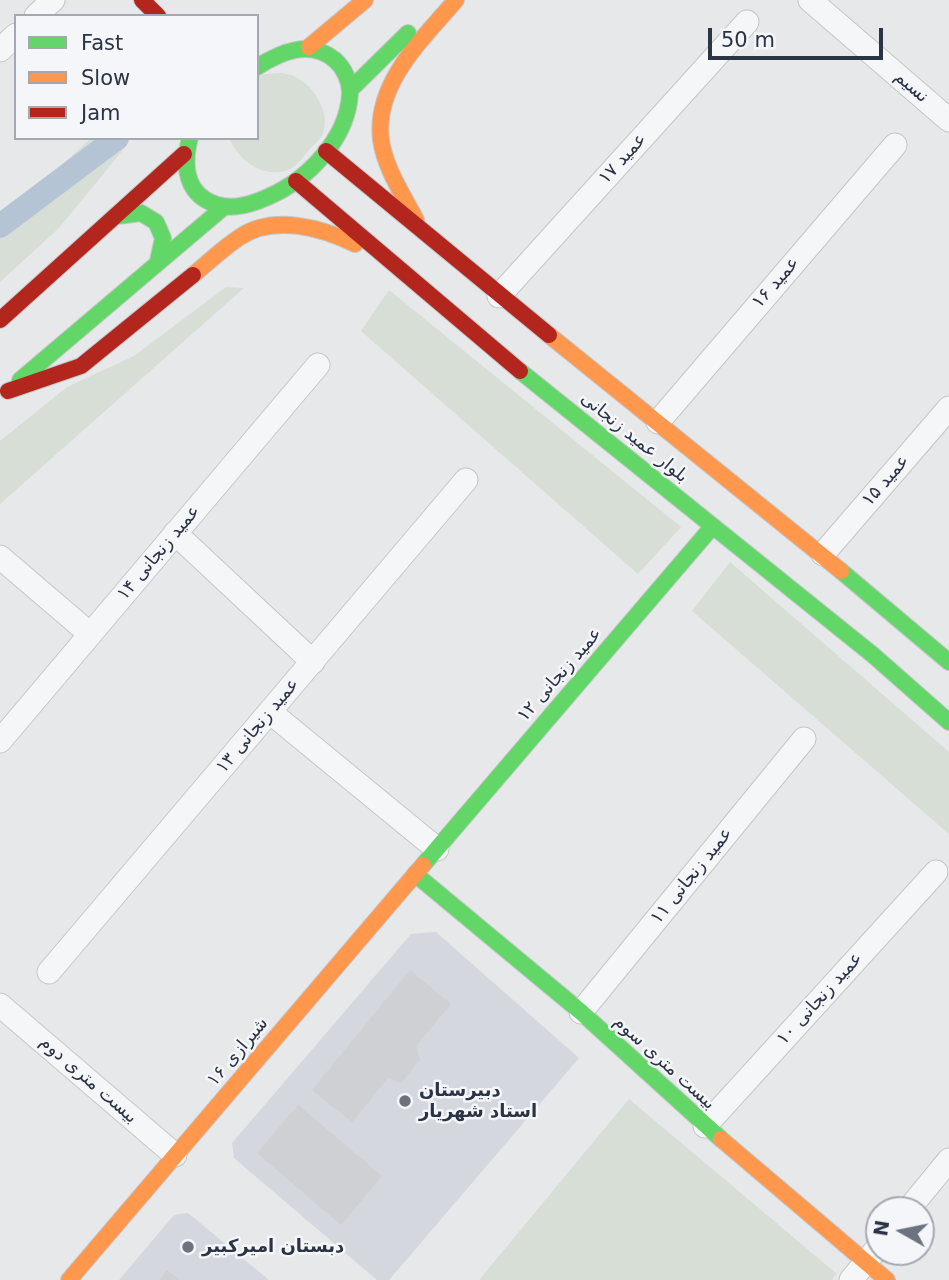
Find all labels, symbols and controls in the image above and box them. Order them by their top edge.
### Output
legend [14,14,259,140]
scale bar [711,14,886,58]
text: 50 m [721,28,775,52]
text: Fast [81,31,123,55]
text: Slow [81,66,130,90]
street label: نسیم [889,66,933,108]
text: Jam [81,101,121,125]
street label: عمید ۱۷ [595,129,651,189]
street label: عمید ۱۶ [748,253,804,313]
street label: بلوار عمید زنجانی [576,388,692,488]
street label: عمید ۱۵ [858,451,914,511]
street label: عمید زنجانی ۱۴ [113,501,205,605]
street label: عمید زنجانی ۱۲ [513,624,607,726]
street label: عمید زنجانی ۱۳ [212,674,304,778]
street label: عمید زنجانی ۱۱ [647,823,737,929]
street label: عمید زنجانی ۱۰ [773,948,867,1050]
street label: بیست متری سوم [608,1011,720,1115]
street label: شیرازی ۱۶ [203,1013,273,1091]
street label: بیست متری دوم [35,1032,141,1128]
place label: دبیرستان استاد شهریار [419,1080,537,1122]
marker: دبیرستان استاد شهریار [397,1093,413,1109]
north arrow [865,1196,935,1266]
text: N [869,1218,893,1238]
place label: دبستان امیرکبیر [202,1236,344,1258]
marker: دبستان امیرکبیر [180,1239,196,1255]

